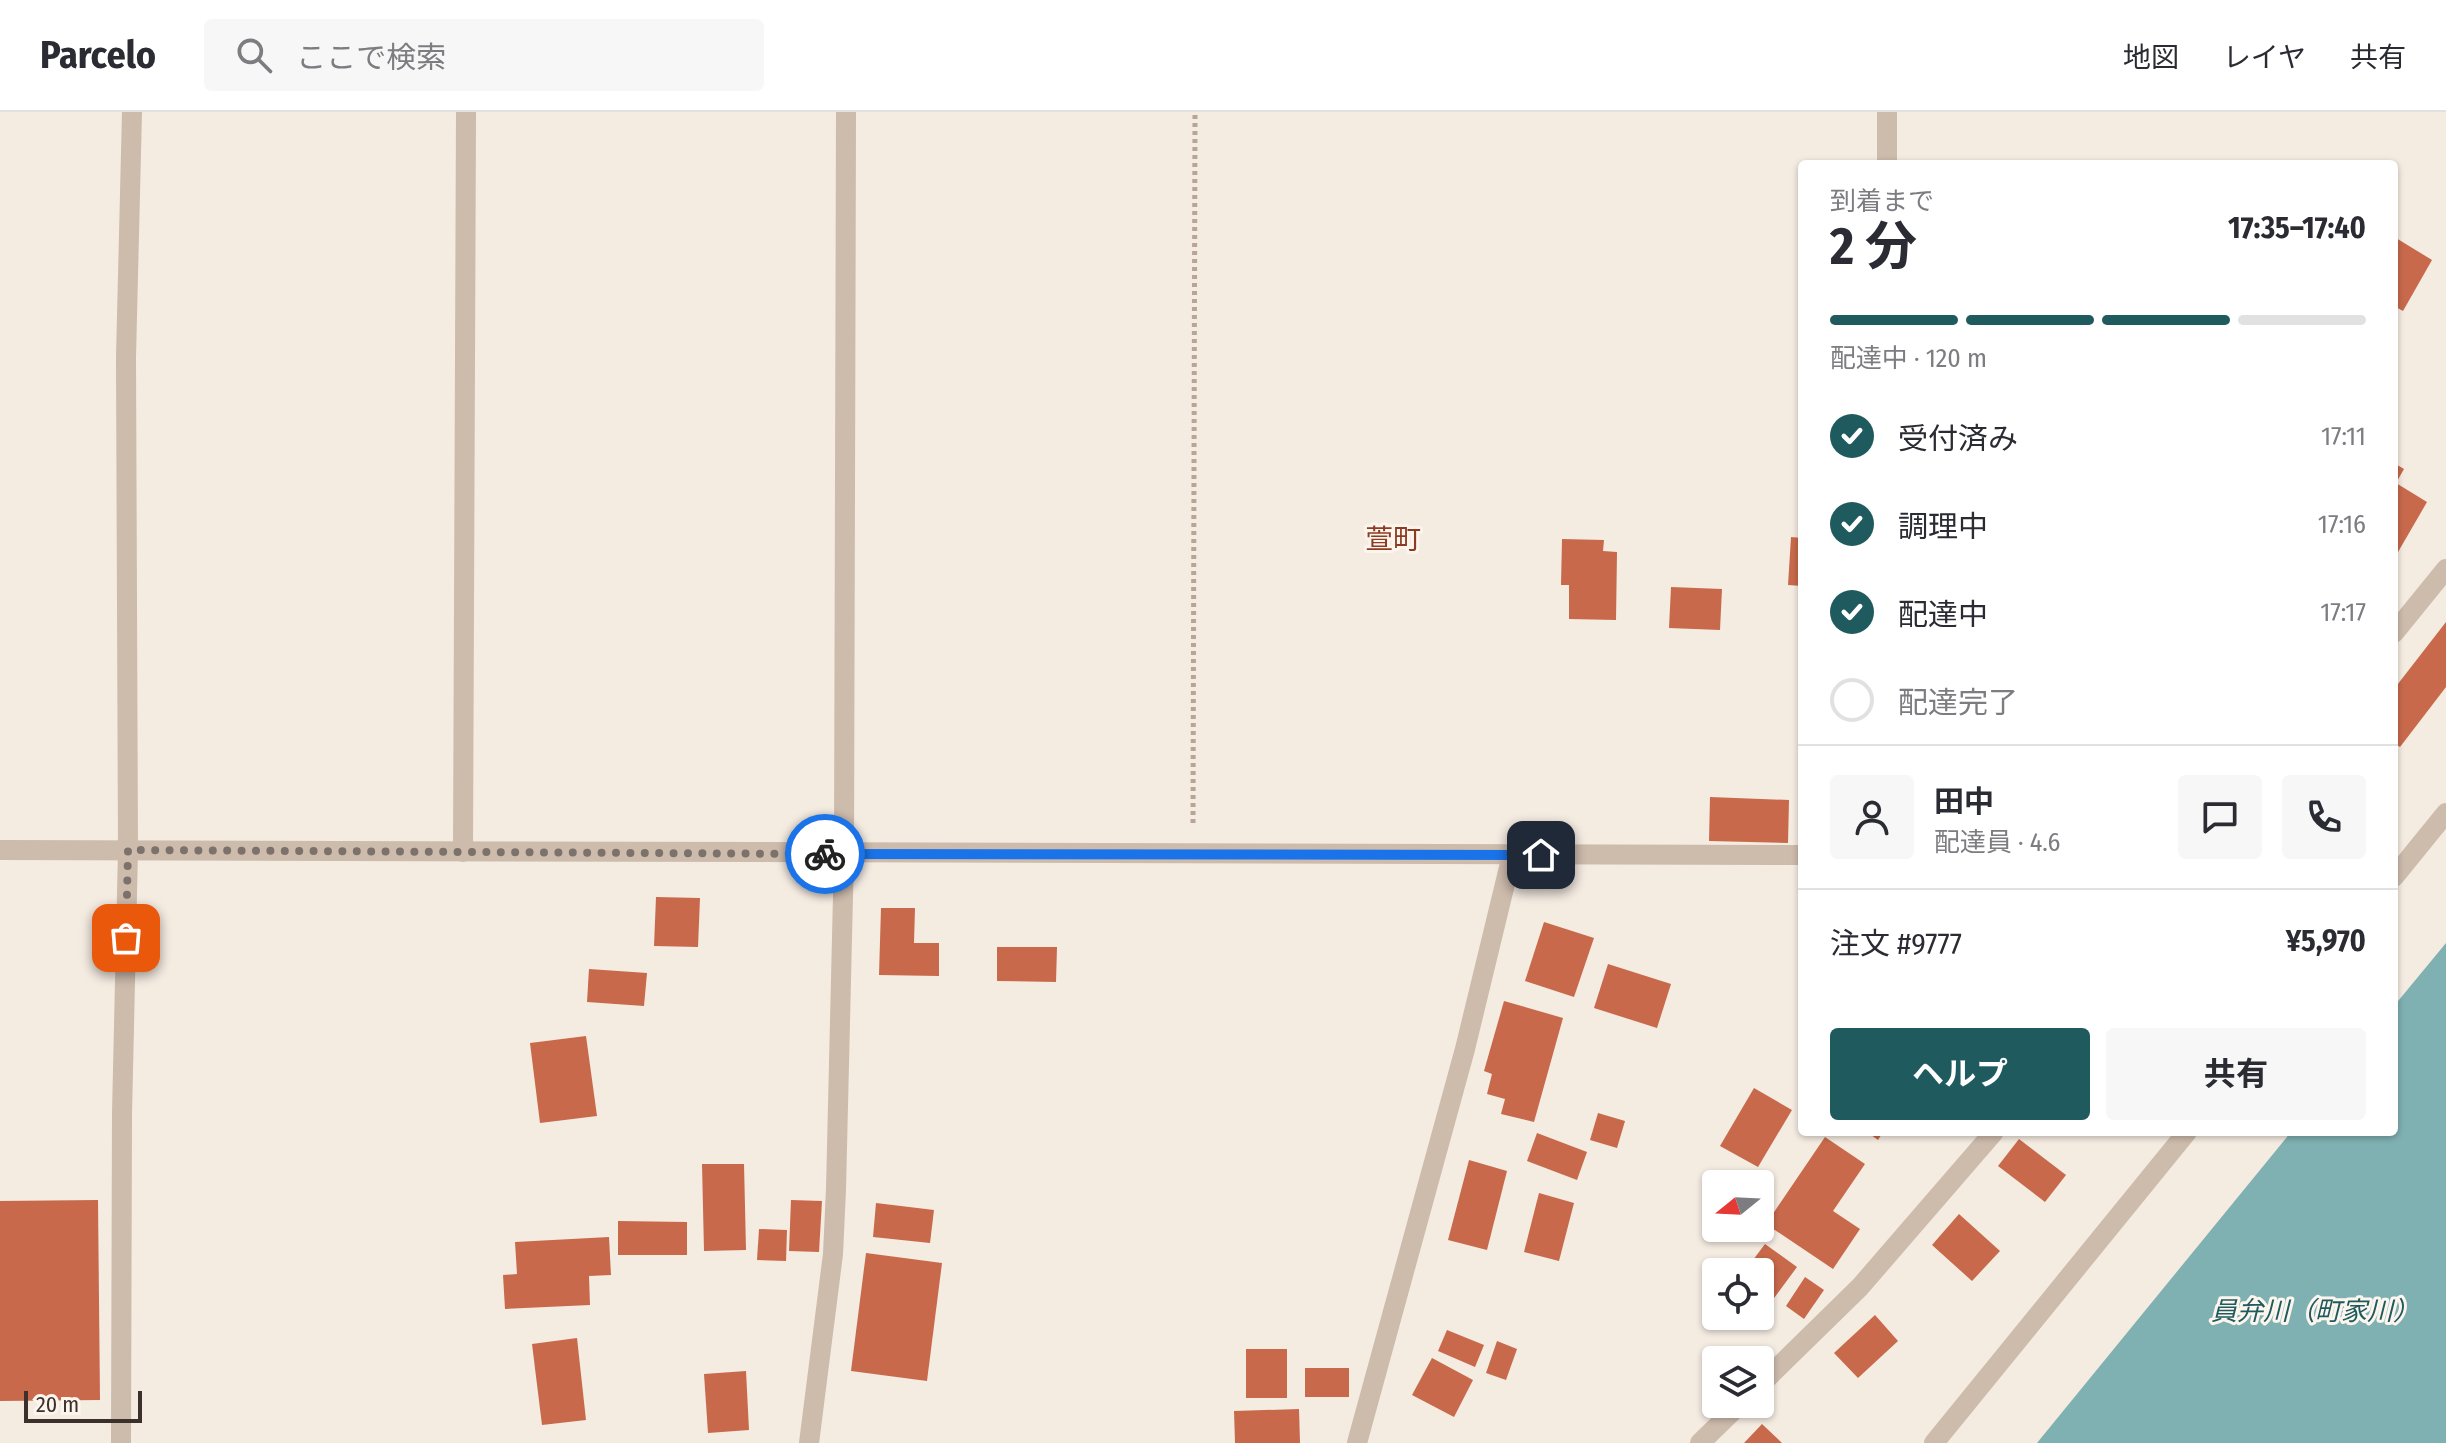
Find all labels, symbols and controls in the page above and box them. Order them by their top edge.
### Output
search box [204,19,764,91]
text: Parcelo [40,32,156,78]
icon: search [232,33,276,77]
text: ここで検索 [296,40,446,76]
text: 地図 [2123,41,2179,74]
text: レイヤ [2223,41,2306,74]
text: 共有 [2350,41,2406,74]
text: 到着まで [1830,186,1934,217]
text: 17:35–17:40 [2228,210,2366,246]
text: 2 分 [1830,215,1917,278]
text: 配達中 · 120 m [1830,343,1987,374]
icon: check [1830,414,1874,458]
text: 受付済み [1898,421,2018,457]
text: 17:11 [2321,421,2366,452]
icon: check [1830,502,1874,546]
text: 調理中 [1898,509,1988,545]
text: 17:16 [2318,509,2366,540]
district label: 萱町 [1365,523,1421,556]
icon: check [1830,590,1874,634]
text: 配達中 [1898,597,1988,633]
text: 17:17 [2320,597,2366,628]
text: 配達完了 [1898,685,2018,721]
button: person [1830,775,1914,859]
button: chat [2178,775,2262,859]
button: phone [2282,775,2366,859]
text: 田中 [1934,784,1994,820]
courier [785,814,865,894]
pin [1507,821,1575,889]
text: 配達員 · 4.6 [1934,827,2060,858]
icon: bike [803,832,847,876]
icon: home [1519,833,1563,877]
pin [92,904,160,972]
icon: bag [104,916,148,960]
text: ¥5,970 [2286,923,2366,959]
text: 注文 #9777 [1830,926,1962,962]
button: ヘルプ [1830,1028,2090,1120]
button: 共有 [2106,1028,2366,1120]
north arrow [1702,1170,1774,1242]
map controls [1702,1170,1774,1418]
button: locate [1702,1258,1774,1330]
water label: 員弁川（町家川） [2211,1296,2419,1327]
button: layers [1702,1346,1774,1418]
scale bar [24,1387,142,1423]
text: 20 m [36,1391,79,1418]

